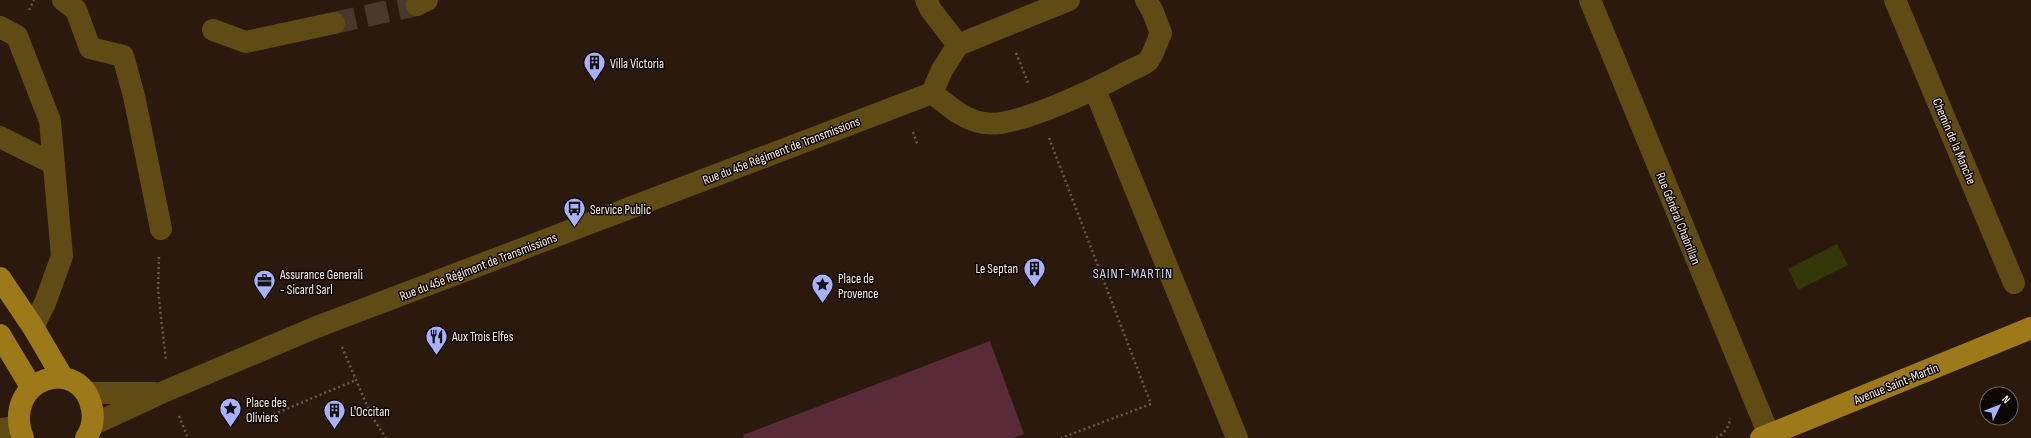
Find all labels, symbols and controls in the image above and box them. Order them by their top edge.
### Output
building icon: Villa Victoria [582,50,608,83]
place label: Villa Victoria [610,56,664,72]
street label: Chemin de la Manche [1929,96,1979,187]
street label: Rue du 45e Régiment de Transmissions [700,113,863,188]
street label: Rue Général Chabrillan [1652,170,1704,267]
bus stop icon: Service Public [561,196,587,229]
place label: Service Public [590,202,651,218]
street label: Rue du 45e Régiment de Transmissions [397,229,560,304]
building icon: Le Septan [1021,255,1047,288]
place label: Le Septan [975,261,1018,277]
district label: SAINT-MARTIN [1093,265,1173,282]
place label: Assurance Generali - Sicard Sarl [279,267,363,298]
office icon: Assurance Generali - Sicard Sarl [252,268,278,301]
place label: Place de Provence [838,271,878,302]
place icon: Place de Provence [809,272,835,305]
restaurant icon: Aux Trois Elfes [424,323,450,356]
place label: Aux Trois Elfes [451,329,514,345]
street label: Avenue Saint-Martin [1851,360,1941,409]
north arrow [1979,386,2019,426]
text: N [1999,393,2013,406]
place label: Place des Oliviers [246,395,287,426]
place icon: Place des Oliviers [218,396,244,429]
building icon: L'Occitan [322,398,348,431]
place label: L'Occitan [350,404,390,420]

